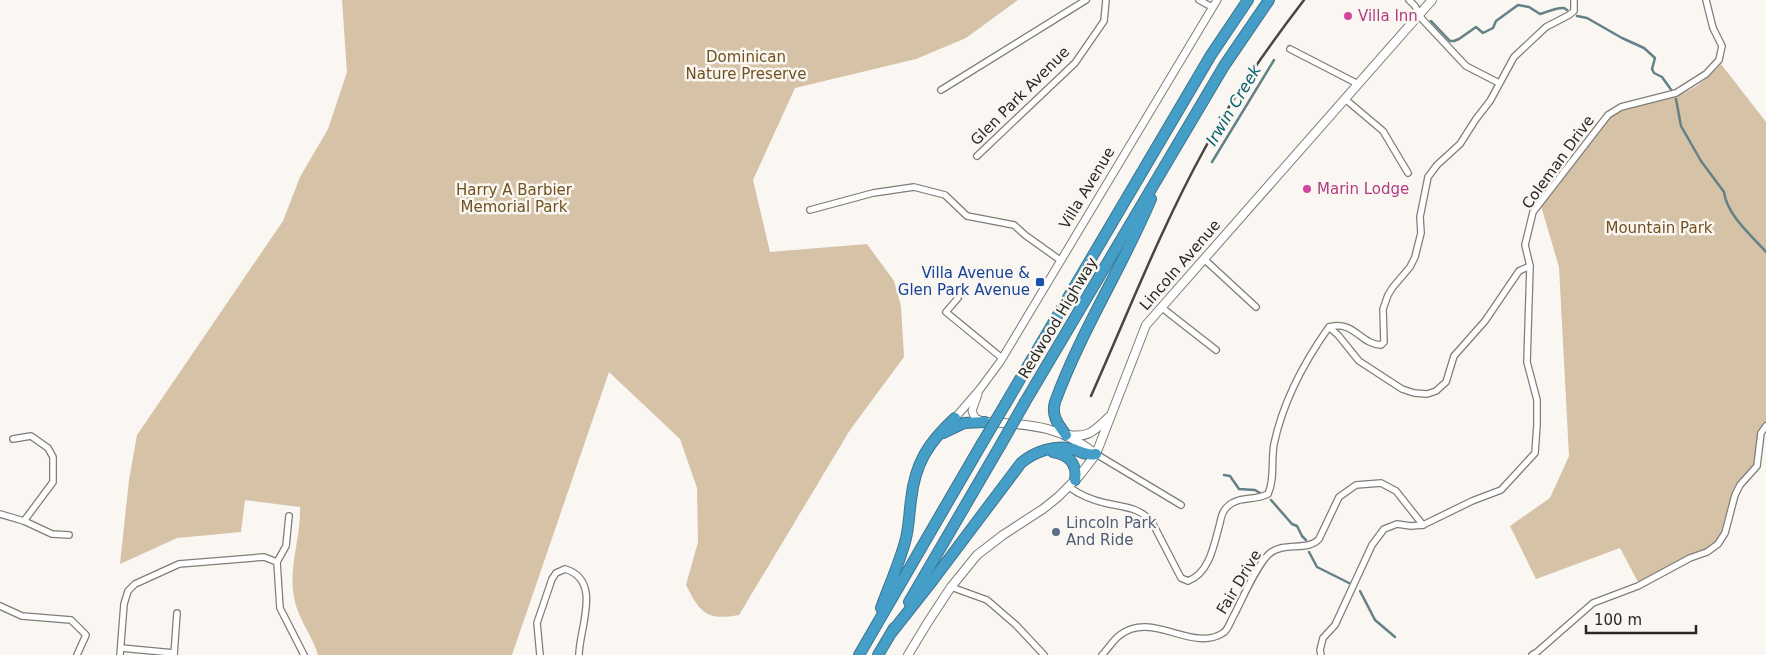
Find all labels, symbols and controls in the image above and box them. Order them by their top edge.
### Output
place label: Villa Inn [1358,7,1418,25]
marker: Villa Inn [1342,10,1354,22]
street label: Glen Park Avenue [967,43,1073,149]
park label: Dominican Nature Preserve [686,48,806,83]
water label: Irwin Creek [1202,61,1265,149]
street label: Coleman Drive [1518,112,1598,212]
street label: Villa Avenue [1056,144,1118,232]
place label: Marin Lodge [1317,180,1409,198]
park label: Harry A Barbier Memorial Park [456,181,573,216]
marker: Marin Lodge [1301,183,1313,195]
street label: Lincoln Avenue [1136,216,1224,314]
park label: Mountain Park [1605,219,1713,237]
street label: Redwood Highway [1015,254,1101,382]
place label: Villa Avenue & Glen Park Avenue [898,264,1030,299]
marker: Villa Avenue & Glen Park Avenue [1034,276,1046,288]
place label: Lincoln Park And Ride [1066,514,1157,549]
marker: Lincoln Park And Ride [1050,526,1062,538]
street label: Fair Drive [1213,547,1265,617]
scale bar [1586,602,1696,634]
text: 100 m [1594,611,1642,629]

